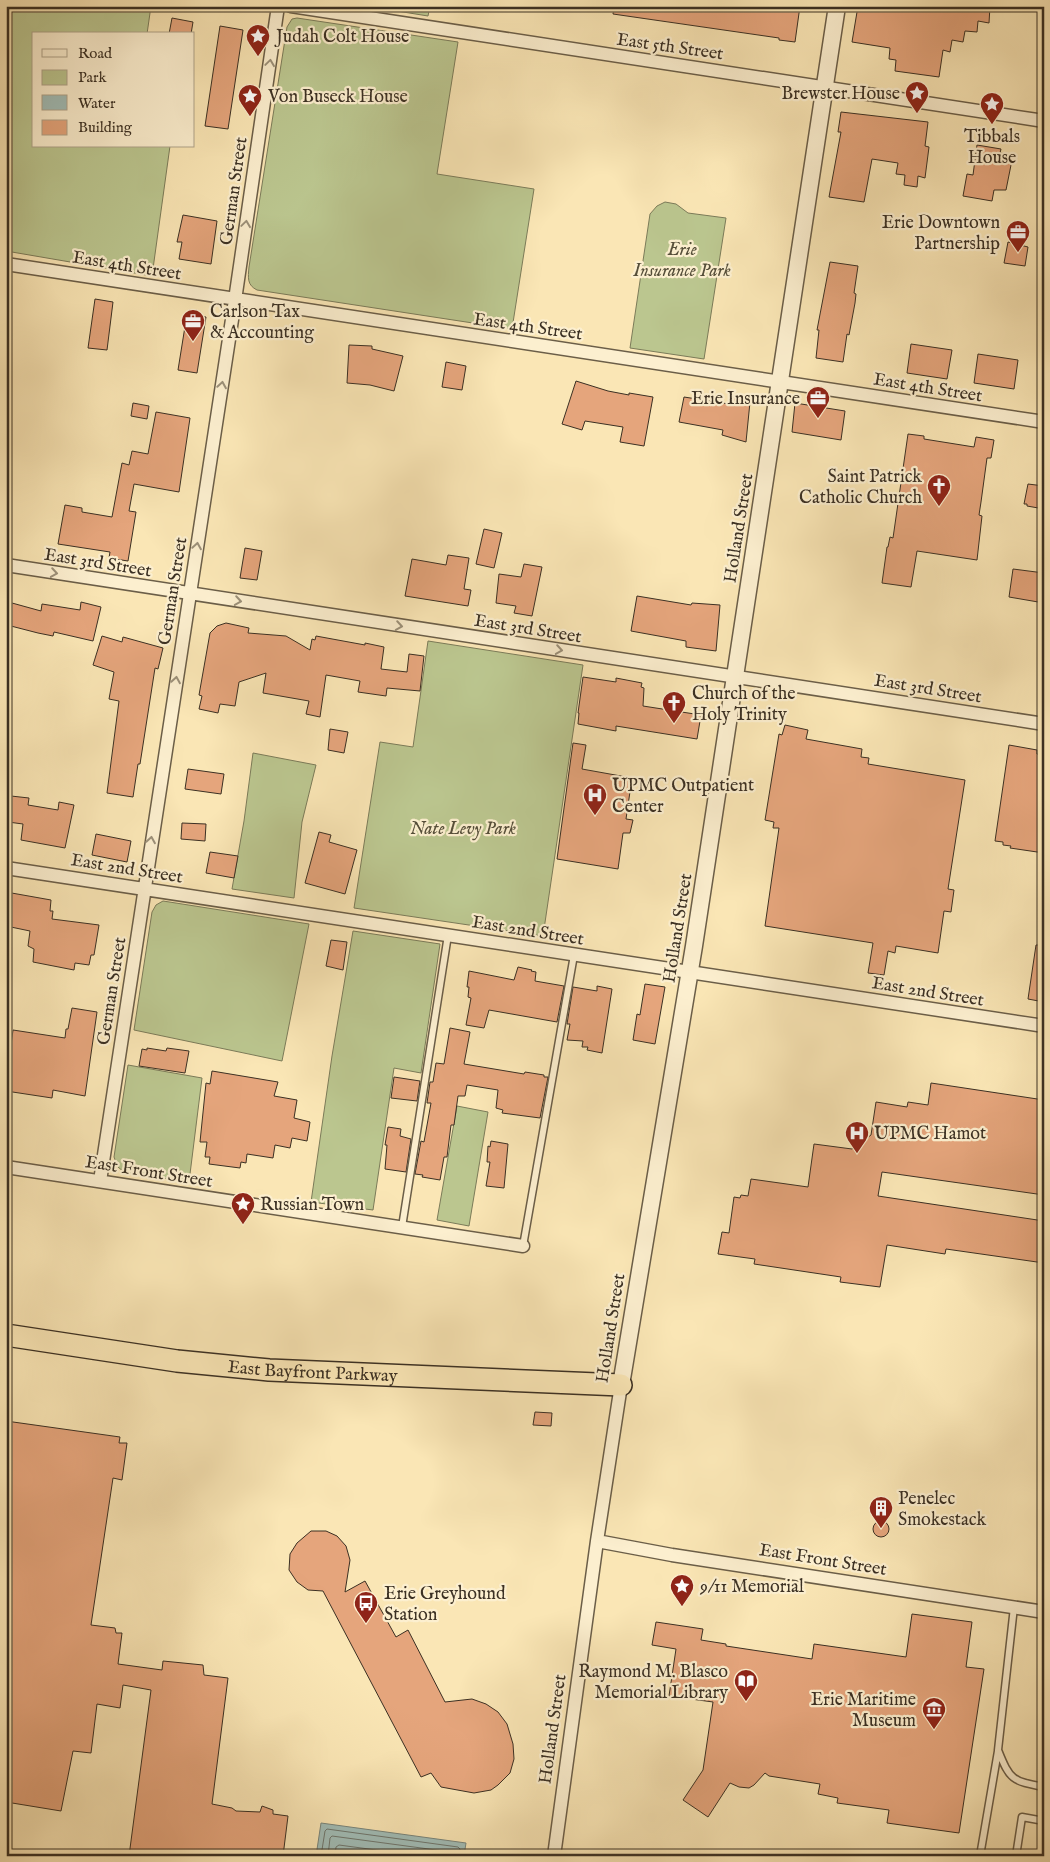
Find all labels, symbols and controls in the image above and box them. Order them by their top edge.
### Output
place icon: Judah Colt House [245,23,271,57]
place label: Judah Colt House [274,26,409,49]
street label: East 5th Street [615,29,725,66]
legend [32,32,195,148]
text: Road [78,44,113,63]
one-way arrow [264,59,274,68]
text: Park [78,68,108,87]
place icon: Brewster House [904,80,930,114]
place icon: Von Buseck House [237,83,263,117]
place label: Brewster House [781,83,900,106]
place label: Von Buseck House [267,86,408,109]
place icon: Tibbals House [979,91,1005,125]
text: Water [78,94,116,113]
text: Building [78,118,133,137]
place label: Tibbals House [964,126,1020,170]
street label: German Street [216,136,253,247]
place label: Erie Downtown Partnership [882,212,1000,256]
office icon: Erie Downtown Partnership [1005,219,1031,253]
one-way arrow [240,220,251,228]
park label: Erie Insurance Park [632,239,731,283]
street label: East 4th Street [71,247,183,286]
place label: Carlson Tax & Accounting [210,301,314,345]
office icon: Carlson Tax & Accounting [180,308,206,342]
street label: East 4th Street [472,308,584,347]
street label: East 4th Street [872,369,984,408]
one-way arrow [216,381,227,389]
office icon: Erie Insurance [805,385,831,419]
place label: Erie Insurance [691,388,800,411]
place label: Saint Patrick Catholic Church [799,466,922,510]
street label: Holland Street [719,472,759,584]
church icon: Saint Patrick Catholic Church [926,473,952,507]
street label: German Street [154,536,193,647]
one-way arrow [192,541,202,550]
street label: East 3rd Street [43,544,153,583]
one-way arrow [51,567,59,578]
one-way arrow [234,596,242,606]
street label: East 3rd Street [473,610,583,649]
one-way arrow [394,620,403,630]
one-way arrow [555,645,564,655]
street label: East 3rd Street [873,670,983,709]
one-way arrow [171,675,181,684]
place label: Church of the Holy Trinity [692,683,796,727]
church icon: Church of the Holy Trinity [661,690,687,724]
place label: UPMC Outpatient Center [612,775,754,819]
hospital icon: UPMC Outpatient Center [582,782,608,816]
park label: Nate Levy Park [410,818,516,841]
one-way arrow [146,836,156,845]
street label: East 2nd Street [69,849,184,890]
street label: Holland Street [658,872,698,984]
street label: East 2nd Street [470,911,585,952]
street label: German Street [93,936,132,1047]
street label: East 2nd Street [870,972,985,1013]
hospital icon: UPMC Hamot [844,1120,870,1154]
place label: UPMC Hamot [874,1123,986,1146]
street label: East Front Street [84,1151,214,1194]
place icon: Russian Town [230,1191,256,1225]
place label: Russian Town [260,1194,365,1217]
street label: Holland Street [591,1272,631,1384]
street label: East Bayfront Parkway [226,1356,398,1388]
place label: Penelec Smokestack [898,1488,986,1532]
building icon: Penelec Smokestack [868,1495,894,1529]
street label: East Front Street [758,1539,888,1582]
place icon: 9/11 Memorial [669,1573,695,1607]
place label: 9/11 Memorial [699,1576,804,1599]
place label: Erie Greyhound Station [384,1583,506,1627]
bus stop icon: Erie Greyhound Station [353,1590,379,1624]
place label: Raymond M. Blasco Memorial Library [578,1661,728,1705]
library icon: Raymond M. Blasco Memorial Library [733,1668,759,1702]
street label: Holland Street [534,1673,573,1785]
place label: Erie Maritime Museum [811,1689,916,1733]
museum icon: Erie Maritime Museum [921,1696,947,1730]

